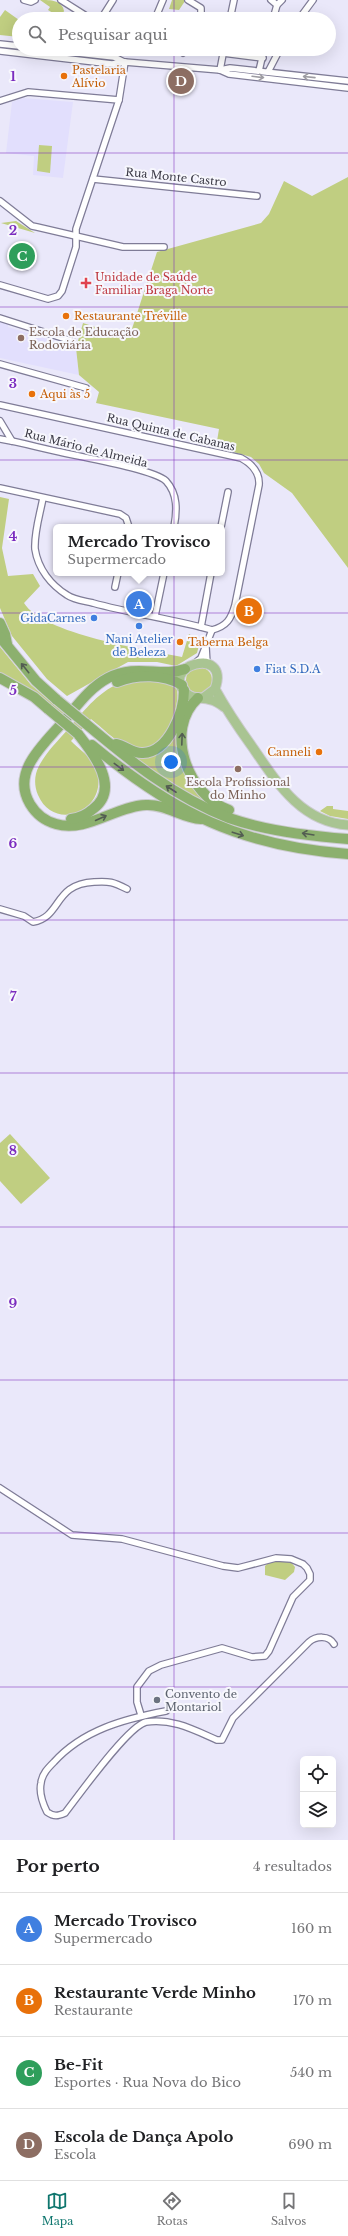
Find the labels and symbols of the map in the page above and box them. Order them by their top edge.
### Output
place label: Pastelaria Alívio [71,63,127,90]
pin: D [168,66,194,96]
text: 1 [10,68,16,85]
marker: Pastelaria Alívio [59,71,69,81]
one-way arrow [303,73,316,81]
one-way arrow [251,74,264,81]
street label: Rua Monte Castro [125,165,227,189]
text: 2 [9,222,17,239]
pin: C [9,241,35,271]
place label: Unidade de Saúde Familiar Braga Norte [95,270,213,297]
marker: Unidade de Saúde Familiar Braga Norte [80,277,92,289]
place label: Restaurante Tréville [74,309,187,323]
marker: Restaurante Tréville [61,311,71,321]
place label: Escola de Educação Rodoviária [29,325,139,352]
marker: Escola de Educação Rodoviária [16,333,26,343]
text: 3 [9,375,17,392]
place label: Aqui às 5 [39,387,90,401]
marker: Aqui às 5 [27,389,37,399]
street label: Rua Quinta de Cabanas [105,410,237,454]
street label: Rua Mário de Almeida [23,426,150,470]
text: 4 [9,528,18,545]
pin: A [126,589,152,619]
pin: B [236,596,262,626]
place label: GidaCarnes [20,611,86,625]
marker: GidaCarnes [89,613,99,623]
marker: Nani Atelier de Beleza [134,621,144,631]
place label: Nani Atelier de Beleza [105,632,173,659]
place label: Taberna Belga [188,635,269,649]
marker: Taberna Belga [175,637,185,647]
place label: Fiat S.D.A [265,662,321,676]
one-way arrow [21,663,30,674]
marker: Fiat S.D.A [252,664,262,674]
text: 5 [9,682,17,699]
one-way arrow [179,733,186,746]
place label: Canneli [267,745,311,759]
marker: Canneli [314,747,324,757]
your location [161,752,181,772]
one-way arrow [113,763,124,771]
marker: Escola Profissional do Minho [233,764,243,774]
place label: Escola Profissional do Minho [186,775,290,802]
one-way arrow [165,784,177,792]
one-way arrow [95,813,107,821]
one-way arrow [231,830,243,838]
one-way arrow [302,830,315,838]
text: 6 [9,835,18,852]
text: 7 [10,988,17,1005]
text: 8 [9,1142,17,1159]
text: 9 [9,1295,18,1312]
place label: Convento de Montariol [165,1687,237,1714]
marker: Convento de Montariol [152,1695,162,1705]

